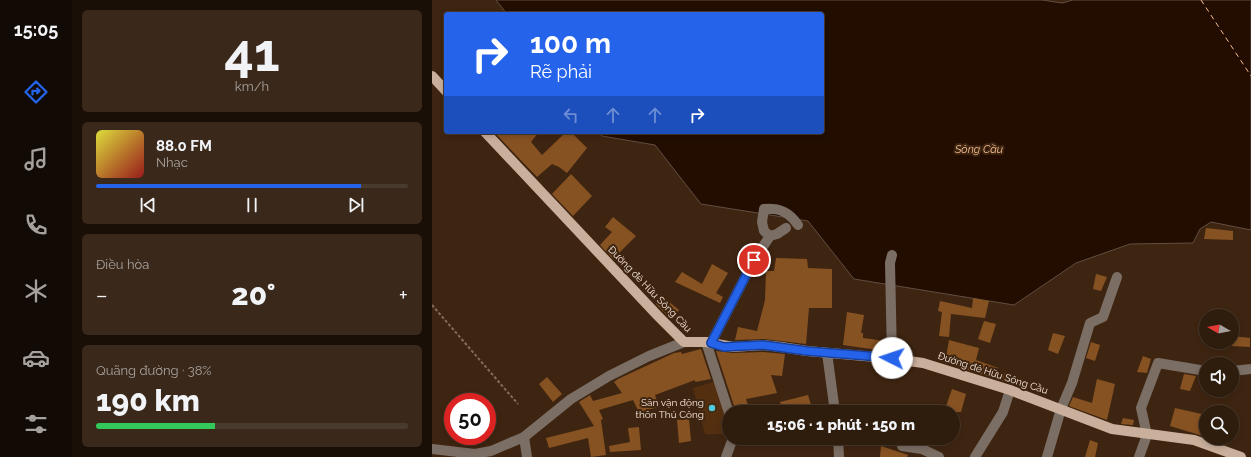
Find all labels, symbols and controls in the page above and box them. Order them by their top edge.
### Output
text: 15:05 [14,19,58,40]
text: 41 [224,22,280,83]
text: 100 m [530,27,611,60]
icon: right [464,28,516,80]
text: Rẽ phải [530,61,592,82]
icon: directions [22,78,50,106]
text: km/h [235,79,269,94]
icon: left [560,104,582,126]
icon: ahead [602,104,624,126]
icon: ahead [644,104,666,126]
icon: right [686,104,708,126]
text: 88.0 FM [156,137,212,155]
water label: Sông Cầu [954,143,1003,156]
icon: music [22,145,50,173]
text: Nhạc [156,155,188,170]
icon: previous [137,194,159,216]
icon: pause [241,194,263,216]
icon: next [345,194,367,216]
icon: phone [22,211,50,239]
pin [737,243,771,277]
street label: Đường đê Hữu Sông Cầu [606,244,694,334]
icon: arrive [743,249,765,271]
text: Điều hòa [96,257,149,272]
icon: climate [22,277,50,305]
text: 20° [231,277,275,312]
text: − [96,282,108,308]
text: + [399,282,408,308]
north arrow [1199,309,1239,349]
map controls [1199,309,1239,445]
position arrow [871,337,913,379]
icon: car [22,344,50,372]
street label: Đường đê Hữu Sông Cầu [937,350,1049,396]
button: sound [1199,357,1239,397]
text: Quãng đường · 38% [96,363,212,378]
text: 190 km [96,383,200,418]
speed limit sign: 50 [444,393,496,445]
place label: Sân vận động thôn Thủ Công [636,397,704,420]
marker: Sân vận động thôn Thủ Công [707,403,717,413]
button: search [1199,405,1239,445]
icon: filters [22,410,50,438]
text: 15:06 · 1 phút · 150 m [767,416,915,434]

